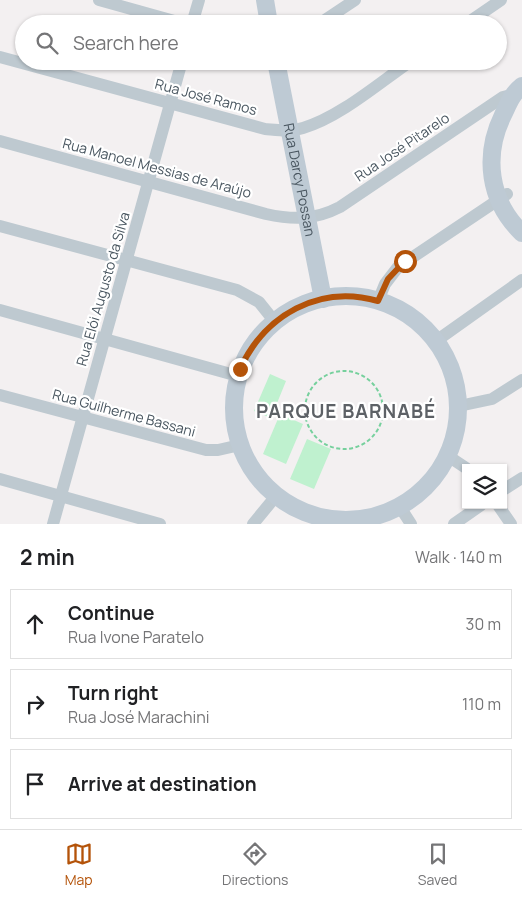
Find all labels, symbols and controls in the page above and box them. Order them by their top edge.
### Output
search box [15,15,507,70]
icon: search [33,29,61,57]
text: Search here [73,30,179,56]
street label: Rua José Ramos [153,74,259,119]
street label: Rua José Pitarelo [351,108,453,185]
street label: Rua Darcy Possan [279,121,320,238]
street label: Rua Manoel Messias de Araújo [61,133,254,202]
street label: Rua Elói Augusto da Silva [71,210,134,368]
route start [394,250,417,273]
route end [229,358,252,381]
street label: Rua Guilherme Bassani [51,384,198,441]
district label: PARQUE BARNABÉ [256,398,436,424]
map controls [462,464,507,509]
button: layers [462,464,507,509]
text: 2 min [20,543,75,571]
text: Walk · 140 m [415,546,502,568]
text: Continue [68,600,154,626]
icon: ahead [21,610,49,638]
text: 30 m [466,613,501,635]
text: Rua Ivone Paratelo [68,626,204,648]
text: Turn right [68,680,158,706]
icon: right [21,690,49,718]
text: 110 m [462,693,501,715]
text: Rua José Marachini [68,706,209,728]
icon: arrive [21,770,49,798]
text: Arrive at destination [68,771,257,797]
tab: Map [65,840,93,889]
tab: Directions [222,840,288,889]
tab: Saved [418,840,457,889]

